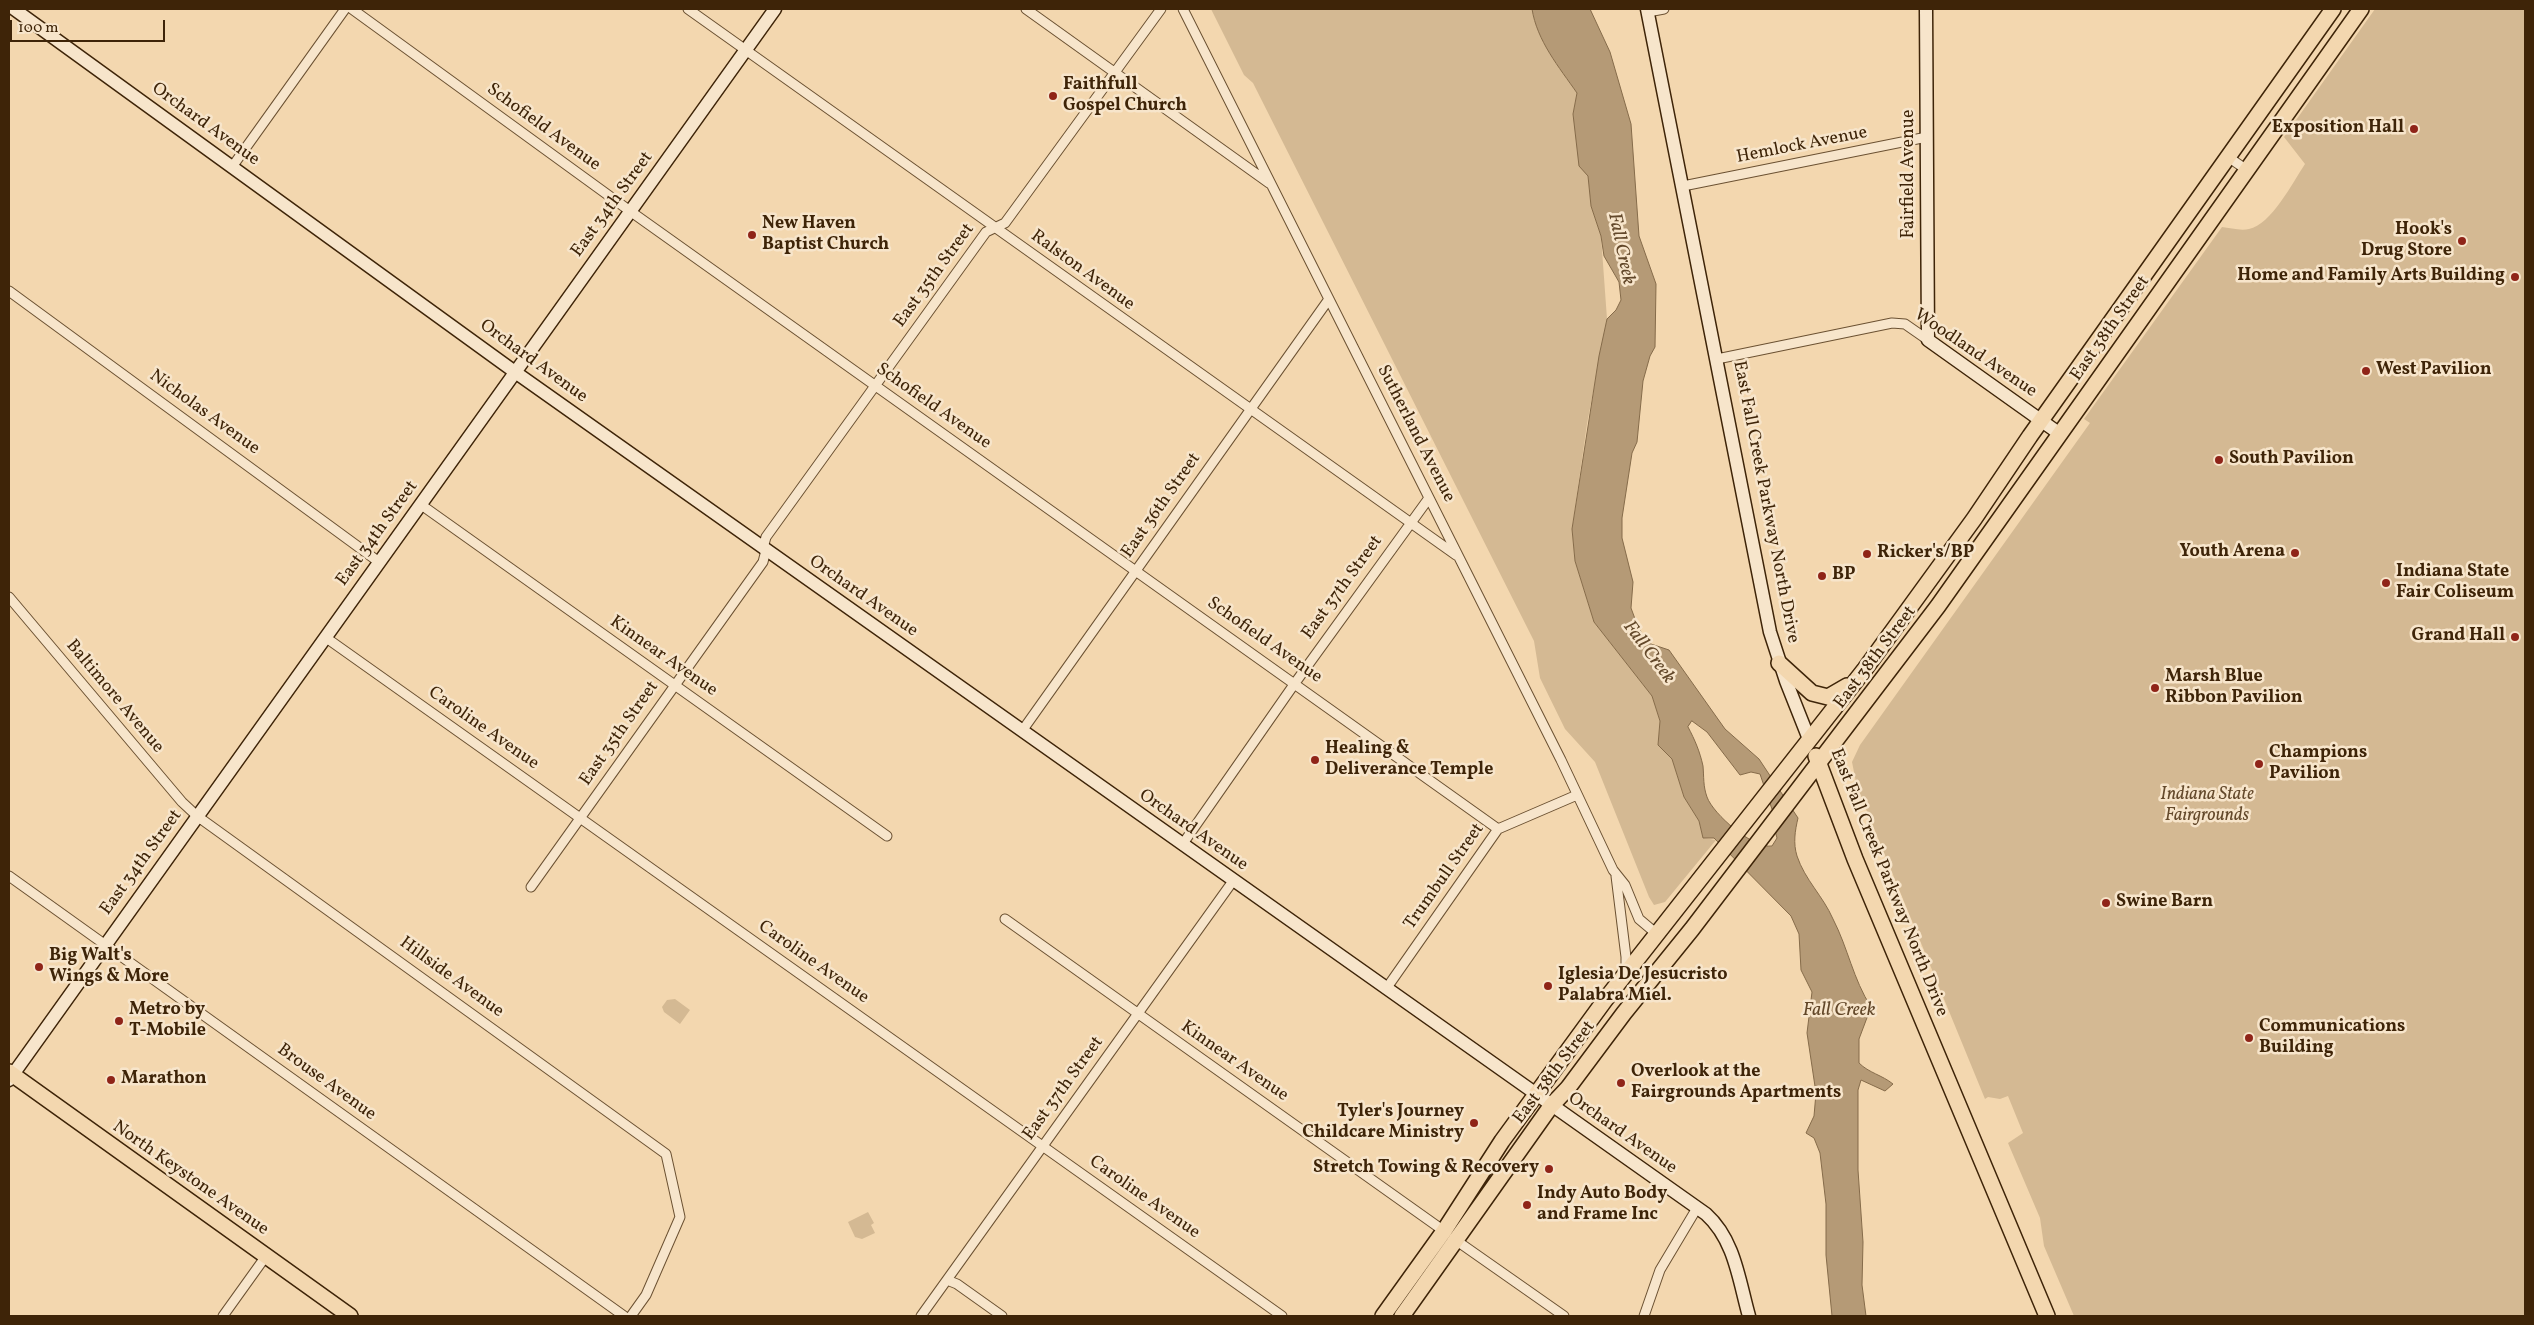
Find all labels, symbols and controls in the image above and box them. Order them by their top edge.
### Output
scale bar [12,10,168,42]
text: 100 m [18,18,58,39]
place label: Faithfull Gospel Church [1063,75,1187,118]
street label: Orchard Avenue [147,79,263,171]
street label: Schofield Avenue [482,79,604,177]
marker: Faithfull Gospel Church [1047,90,1059,102]
street label: Fairfield Avenue [1899,110,1921,238]
place label: Exposition Hall [2272,118,2404,140]
street label: Hemlock Avenue [1735,123,1869,169]
marker: Exposition Hall [2408,123,2420,135]
street label: East 34th Street [567,148,659,262]
water label: Fall Creek [1601,211,1639,287]
place label: New Haven Baptist Church [762,214,889,256]
street label: East 35th Street [890,220,980,332]
place label: Hook's Drug Store [2361,220,2452,262]
street label: Ralston Avenue [1026,226,1138,316]
marker: New Haven Baptist Church [746,229,758,241]
marker: Hook's Drug Store [2456,235,2468,247]
place label: Home and Family Arts Building [2237,266,2505,288]
marker: Home and Family Arts Building [2509,271,2521,283]
street label: East 38th Street [2067,272,2155,386]
street label: Woodland Avenue [1909,305,2041,403]
street label: Orchard Avenue [475,316,591,408]
street label: Schofield Avenue [871,359,995,455]
street label: East Fall Creek Parkway North Drive [1727,359,1803,645]
place label: West Pavilion [2376,360,2492,382]
street label: Sutherland Avenue [1371,362,1459,506]
marker: West Pavilion [2360,365,2372,377]
street label: Nicholas Avenue [145,366,263,460]
street label: East 36th Street [1118,449,1206,563]
place label: South Pavilion [2229,449,2354,471]
marker: South Pavilion [2213,454,2225,466]
street label: East 34th Street [332,477,424,591]
street label: East 37th Street [1298,532,1388,644]
place label: Youth Arena [2179,542,2285,564]
place label: Ricker's/BP [1877,543,1974,565]
marker: Youth Arena [2289,547,2301,559]
marker: Ricker's/BP [1861,548,1873,560]
street label: Orchard Avenue [804,551,922,643]
place label: Indiana State Fair Coliseum [2396,562,2514,604]
place label: BP [1832,565,1856,587]
marker: BP [1816,570,1828,582]
marker: Indiana State Fair Coliseum [2380,577,2392,589]
street label: Schofield Avenue [1202,593,1326,689]
street label: East 38th Street [1830,602,1922,714]
street label: Kinnear Avenue [605,612,721,702]
water label: Fall Creek [1617,617,1679,689]
place label: Grand Hall [2412,626,2505,648]
marker: Grand Hall [2509,631,2521,643]
street label: Baltimore Avenue [60,636,168,758]
place label: Marsh Blue Ribbon Pavilion [2165,667,2303,710]
street label: East 35th Street [576,677,664,791]
marker: Marsh Blue Ribbon Pavilion [2149,682,2161,694]
street label: Caroline Avenue [423,683,543,775]
place label: Healing & Deliverance Temple [1325,739,1493,782]
place label: Champions Pavilion [2269,743,2367,786]
street label: East Fall Creek Parkway North Drive [1824,746,1952,1020]
marker: Healing & Deliverance Temple [1309,754,1321,766]
marker: Champions Pavilion [2253,758,2265,770]
street label: Orchard Avenue [1134,785,1252,877]
park label: Indiana State Fairgrounds [2160,785,2254,828]
street label: East 34th Street [96,806,188,920]
street label: Trumbull Street [1400,820,1490,934]
place label: Swine Barn [2116,892,2213,914]
marker: Swine Barn [2100,897,2112,909]
street label: Caroline Avenue [753,917,873,1009]
street label: Hillside Avenue [394,933,508,1023]
place label: Big Walt's Wings & More [49,946,169,989]
marker: Big Walt's Wings & More [33,961,45,973]
place label: Iglesia De Jesucristo Palabra Miel. [1558,965,1727,1008]
marker: Iglesia De Jesucristo Palabra Miel. [1542,980,1554,992]
place label: Metro by T-Mobile [129,1000,206,1042]
water label: Fall Creek [1803,1001,1875,1023]
marker: Metro by T-Mobile [113,1015,125,1027]
street label: Kinnear Avenue [1176,1017,1292,1107]
street label: East 38th Street [1509,1017,1601,1129]
place label: Communications Building [2259,1017,2405,1060]
marker: Communications Building [2243,1032,2255,1044]
street label: East 37th Street [1019,1033,1109,1145]
street label: Brouse Avenue [272,1040,380,1126]
place label: Overlook at the Fairgrounds Apartments [1631,1062,1841,1104]
place label: Marathon [121,1069,207,1091]
marker: Marathon [105,1074,117,1086]
marker: Overlook at the Fairgrounds Apartments [1615,1077,1627,1089]
street label: Orchard Avenue [1563,1088,1681,1180]
place label: Tyler's Journey Childcare Ministry [1302,1102,1464,1144]
street label: North Keystone Avenue [108,1117,272,1241]
marker: Tyler's Journey Childcare Ministry [1468,1117,1480,1129]
street label: Caroline Avenue [1084,1152,1204,1244]
place label: Stretch Towing & Recovery [1313,1158,1539,1180]
marker: Stretch Towing & Recovery [1543,1163,1555,1175]
place label: Indy Auto Body and Frame Inc [1537,1184,1667,1226]
marker: Indy Auto Body and Frame Inc [1521,1199,1533,1211]

